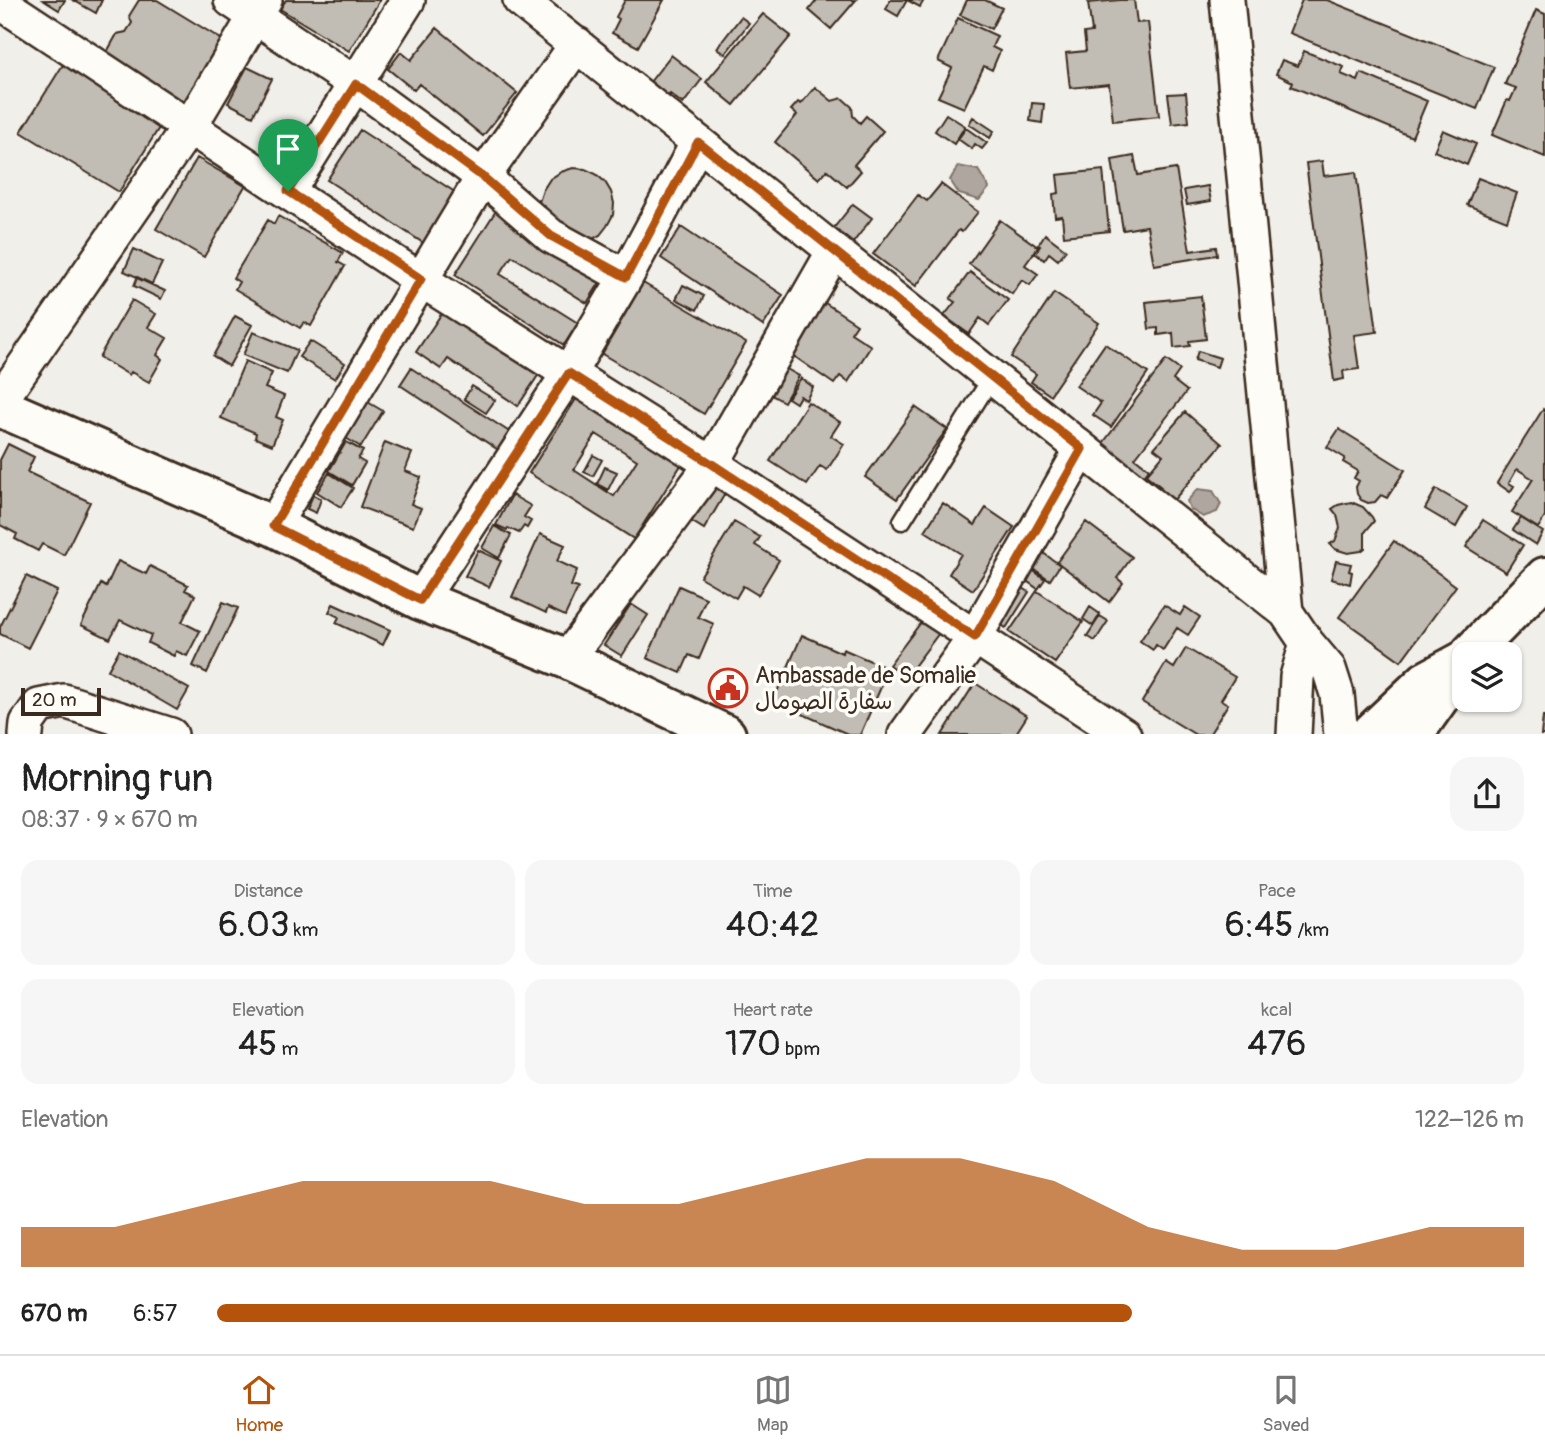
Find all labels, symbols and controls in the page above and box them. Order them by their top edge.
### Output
pin [258,119,318,191]
icon: arrive [269,130,307,168]
map controls [1452,642,1522,712]
button: layers [1452,642,1522,712]
place label: Ambassade de Somalie سفارة الصومال [755,661,977,716]
public building icon: Ambassade de Somalie سفارة الصومال [707,667,749,709]
scale bar [21,685,102,717]
text: 20 m [32,688,77,712]
text: Morning run [21,755,213,803]
button: share [1450,757,1524,831]
text: 08:37 · 9 × 670 m [21,805,198,834]
text: Distance [233,879,303,903]
text: Time [753,879,792,903]
text: Pace [1258,879,1296,903]
text: 6.03 [218,903,289,947]
text: 40:42 [726,903,819,947]
text: 6:45 [1224,903,1293,947]
text: km [289,918,318,942]
text: /km [1293,918,1329,942]
text: Elevation [232,998,304,1022]
text: Heart rate [732,998,813,1022]
text: kcal [1261,998,1292,1022]
text: 45 [238,1022,277,1066]
text: 170 [725,1022,781,1066]
text: 476 [1247,1022,1306,1066]
text: m [277,1037,298,1061]
text: bpm [781,1037,820,1061]
text: Elevation [21,1105,109,1134]
text: 122–126 m [1415,1105,1524,1134]
text: 670 m [21,1299,87,1328]
text: 6:57 [133,1299,177,1328]
tab: Home [235,1371,283,1437]
tab: Map [754,1371,792,1437]
tab: Saved [1263,1371,1310,1437]

